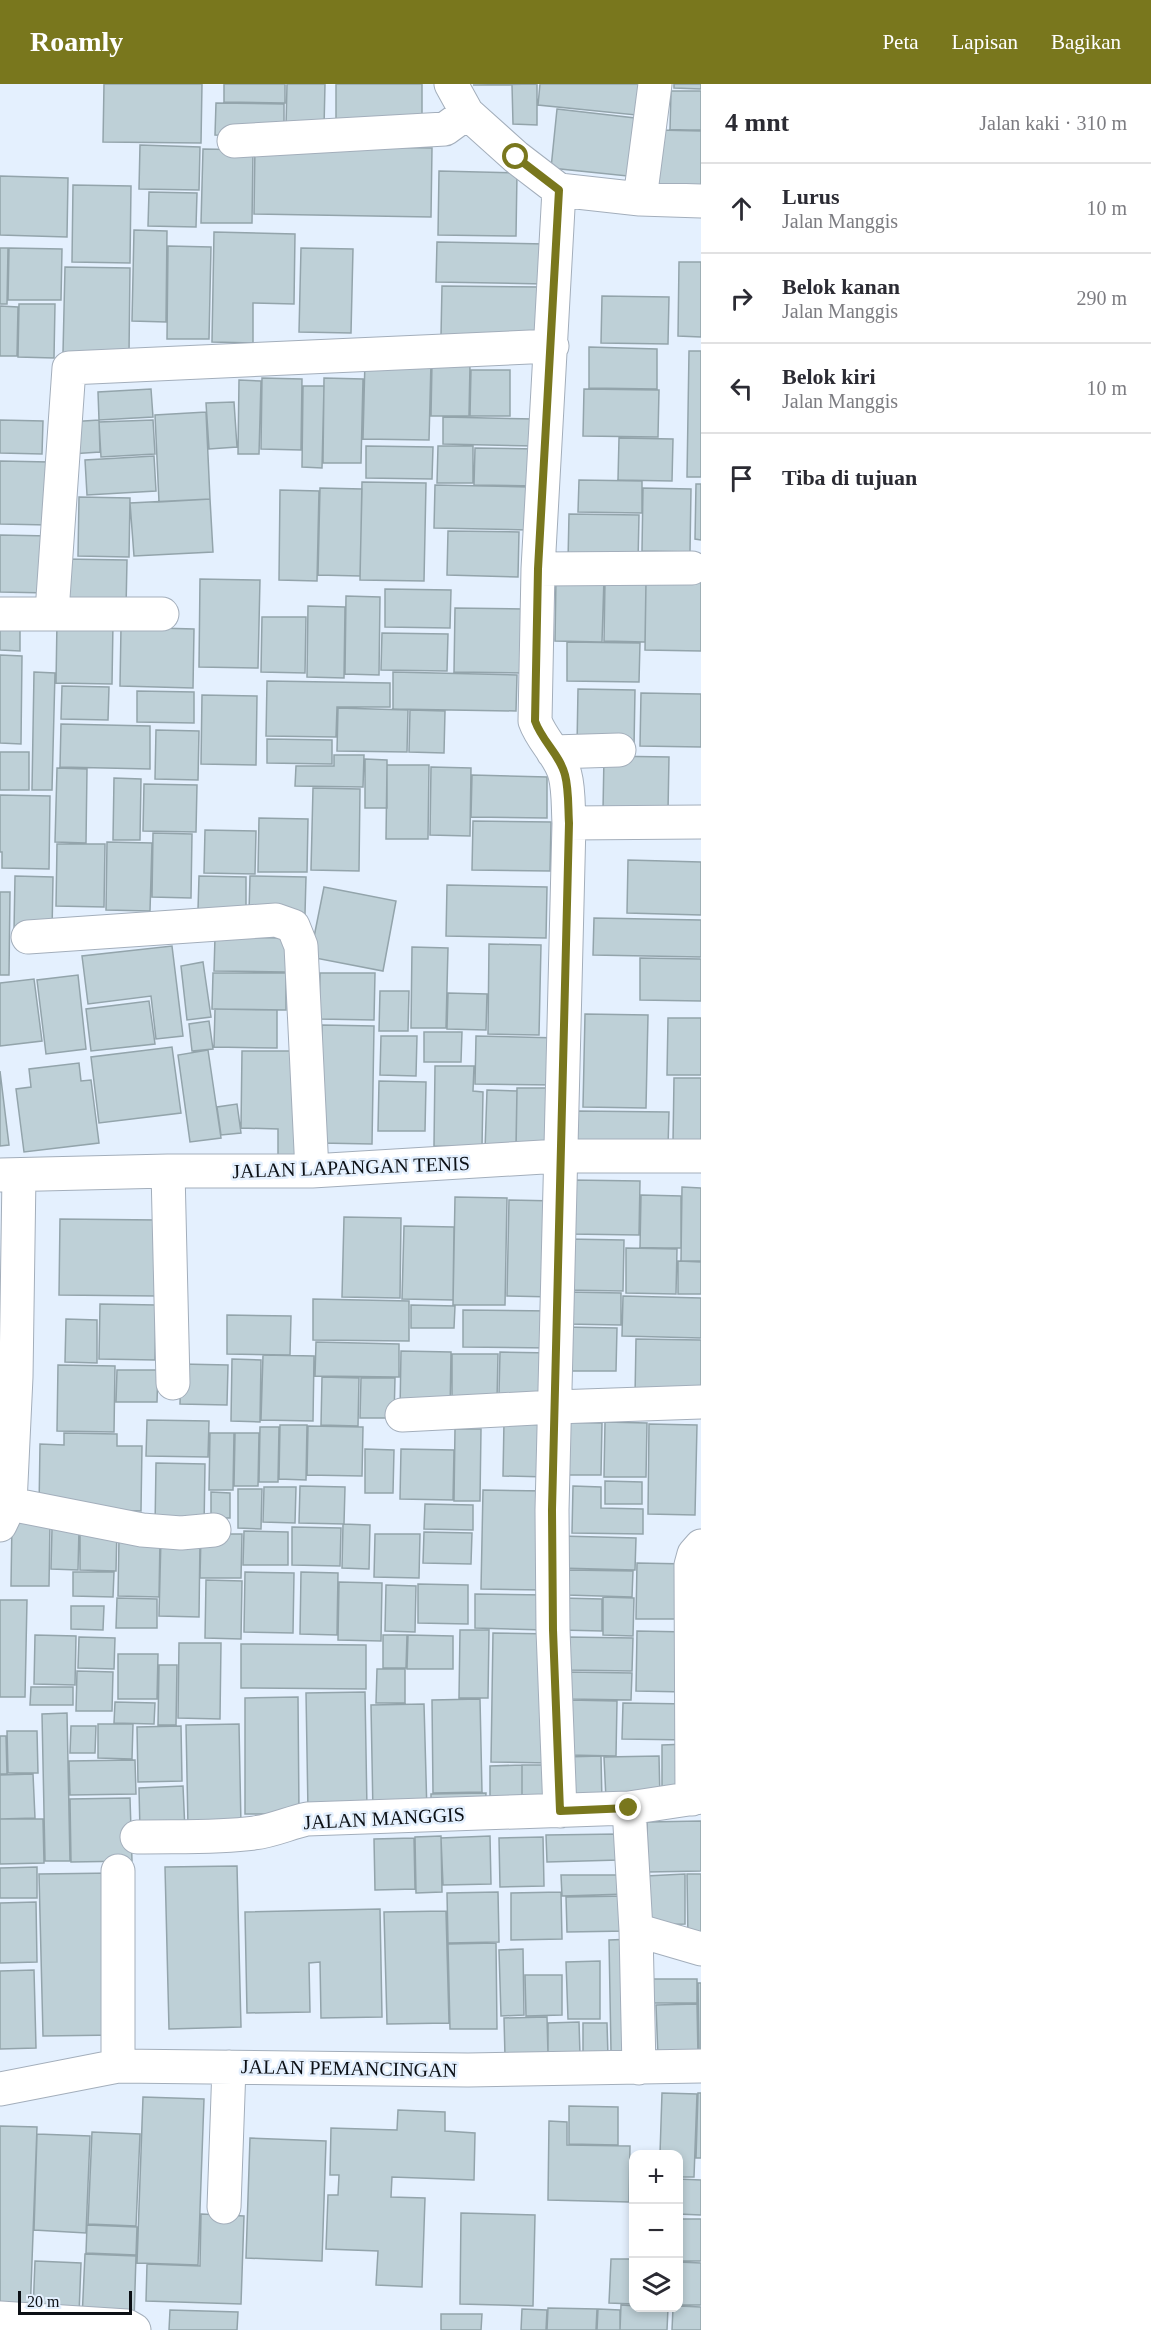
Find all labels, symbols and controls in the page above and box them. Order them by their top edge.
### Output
text: Roamly [30,26,123,57]
text: Peta [882,30,919,54]
text: Lapisan [952,30,1018,54]
text: Bagikan [1051,30,1121,54]
text: 4 mnt [725,108,789,137]
text: Jalan kaki · 310 m [979,112,1127,134]
route start [502,143,528,169]
text: Lurus [782,184,839,209]
icon: ahead [725,192,758,225]
text: 10 m [1086,197,1127,219]
text: Jalan Manggis [782,210,898,232]
text: Belok kanan [782,274,900,299]
icon: right [725,282,758,315]
text: 290 m [1076,287,1127,309]
text: Jalan Manggis [782,300,898,322]
text: Belok kiri [782,364,876,389]
icon: left [725,372,758,405]
text: 10 m [1086,377,1127,399]
text: Jalan Manggis [782,390,898,412]
icon: arrive [725,462,758,495]
text: Tiba di tujuan [782,465,917,490]
street label: JALAN LAPANGAN TENIS [232,1152,470,1182]
route end [615,1794,641,1820]
street label: JALAN MANGGIS [303,1803,465,1833]
street label: JALAN PEMANCINGAN [241,2055,457,2081]
map controls [629,2150,683,2312]
button: + [629,2150,683,2204]
button: − [629,2204,683,2258]
button: layers [629,2258,683,2312]
scale bar [18,2288,132,2316]
text: 20 m [27,2293,59,2310]

